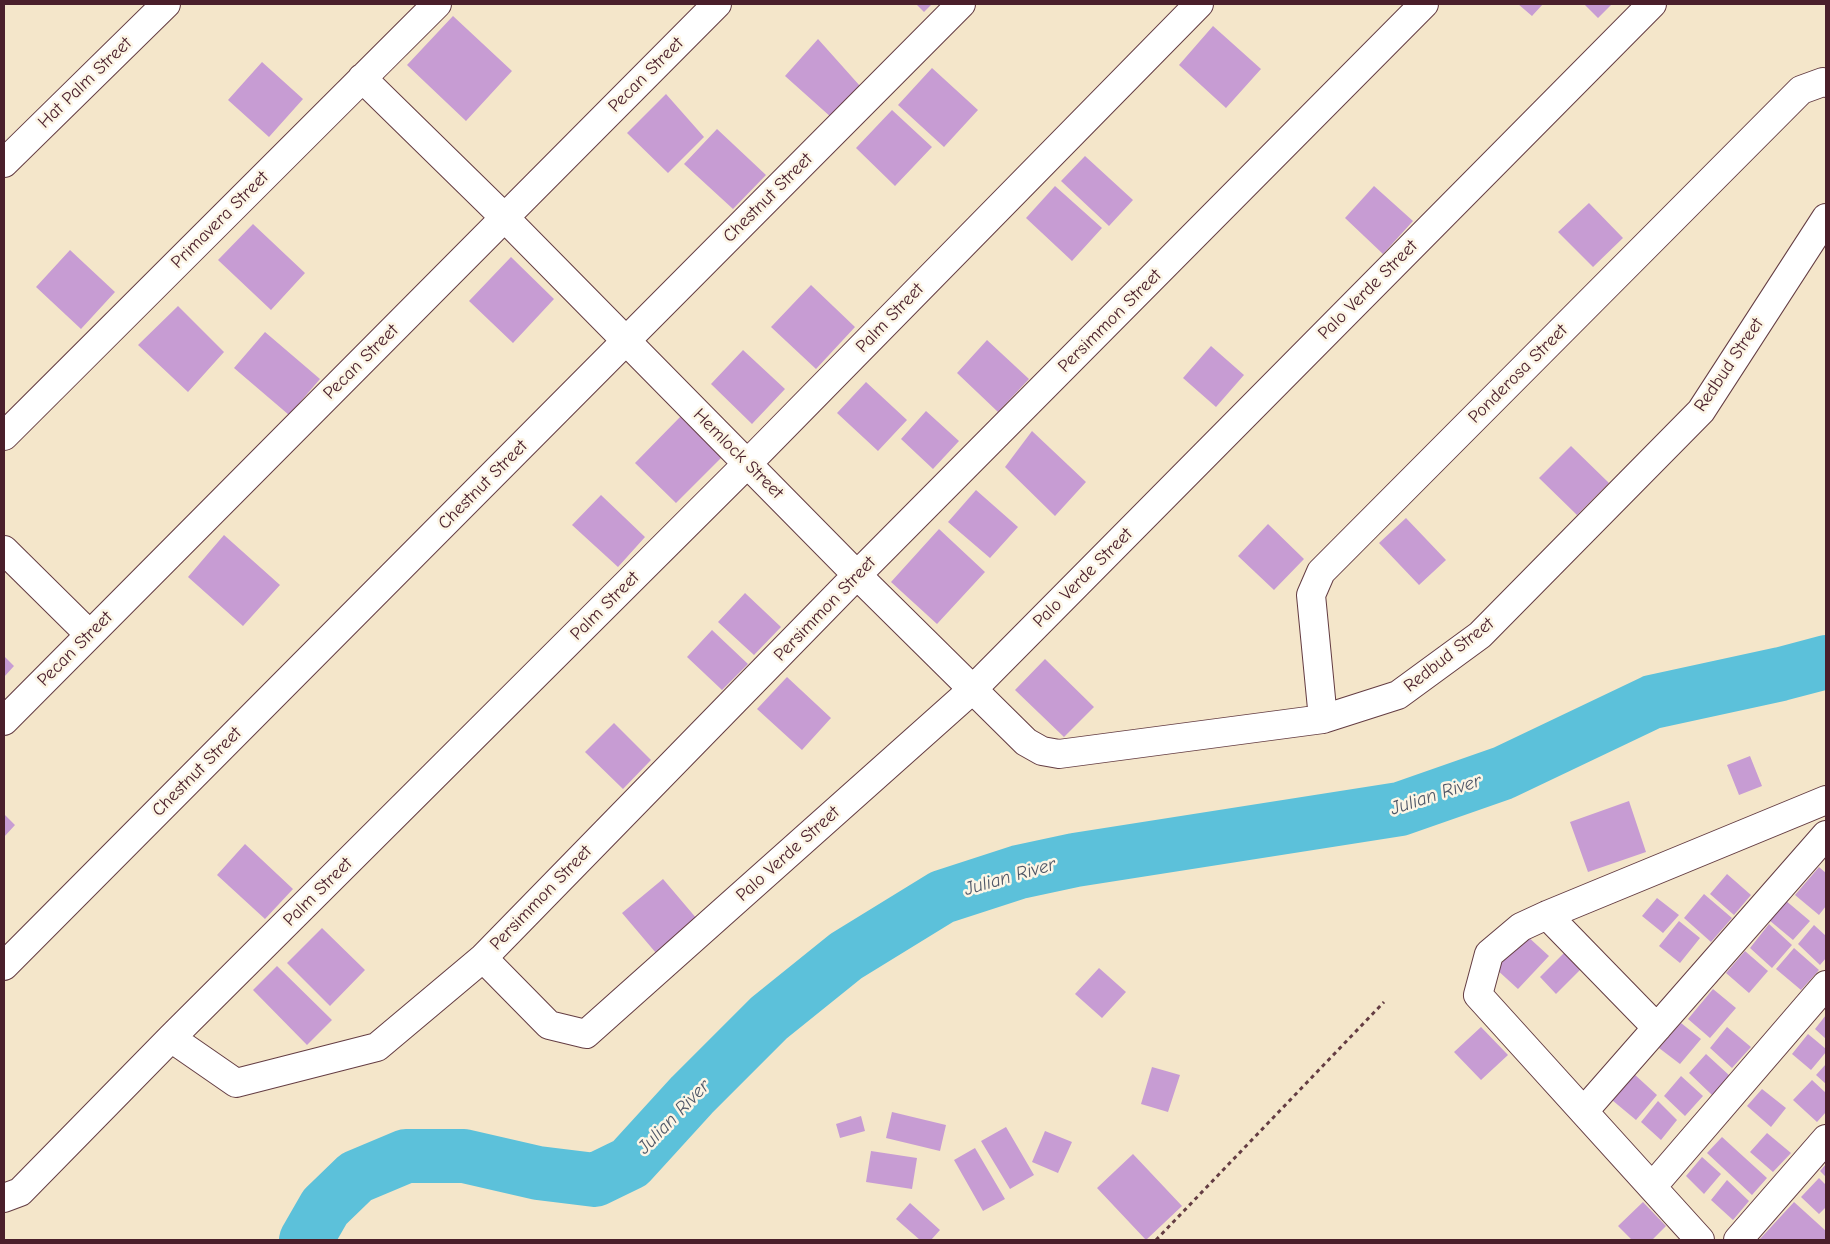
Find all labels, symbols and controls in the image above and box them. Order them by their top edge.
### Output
street label: Hat Palm Street [34,33,136,133]
street label: Pecan Street [604,33,688,117]
street label: Chestnut Street [719,149,817,247]
street label: Primavera Street [167,167,273,273]
street label: Palo Verde Street [1314,236,1422,344]
street label: Persimmon Street [1054,265,1166,377]
street label: Palm Street [851,279,929,357]
street label: Redbud Street [1690,314,1768,416]
street label: Pecan Street [319,320,403,404]
street label: Ponderosa Street [1464,320,1572,428]
street label: Hemlock Street [688,404,788,504]
street label: Chestnut Street [434,436,532,534]
street label: Palo Verde Street [1029,524,1137,632]
street label: Persimmon Street [770,552,880,666]
street label: Palm Street [566,567,644,645]
street label: Pecan Street [33,607,117,691]
street label: Redbud Street [1400,613,1498,697]
street label: Chestnut Street [148,723,246,821]
water label: Julian River [1388,770,1484,820]
street label: Palo Verde Street [732,802,844,906]
street label: Persimmon Street [486,841,596,955]
street label: Palm Street [279,853,357,931]
water label: Julian River [962,853,1058,901]
water label: Julian River [633,1075,715,1159]

